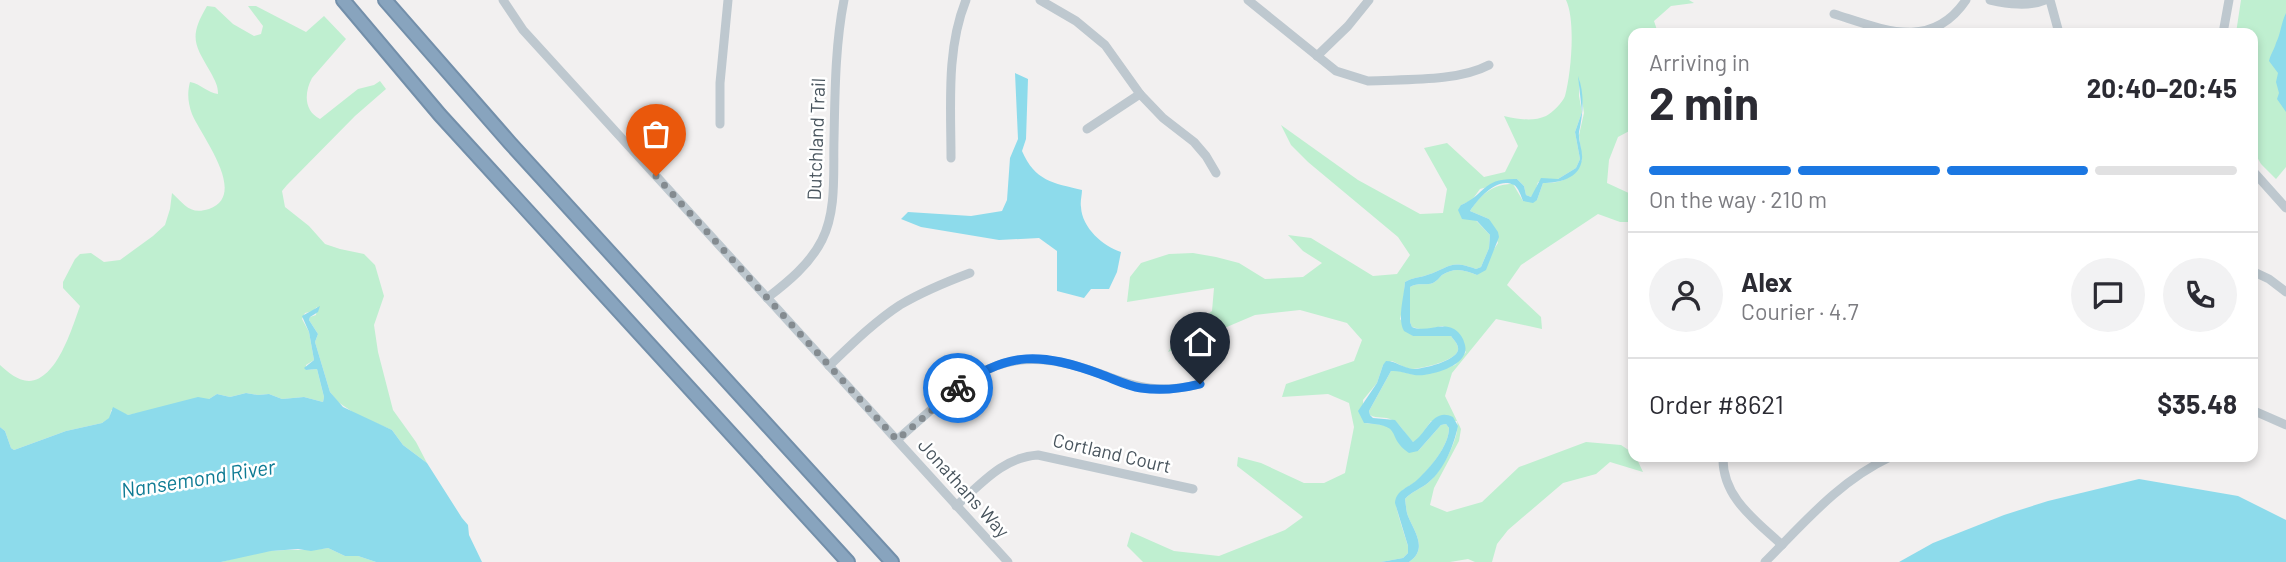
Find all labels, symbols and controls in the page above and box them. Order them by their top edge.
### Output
text: Arriving in [1649,48,1750,76]
text: 20:40–20:45 [2087,72,2237,103]
text: 2 min [1649,74,1759,129]
street label: Dutchland Trail [802,77,829,201]
pin [626,104,686,176]
icon: bag [637,115,675,153]
text: On the way · 210 m [1649,185,1827,213]
button: person [1649,258,1723,332]
button: chat [2071,258,2145,332]
button: phone [2163,258,2237,332]
text: Alex [1741,266,1792,297]
text: Courier · 4.7 [1741,297,1859,325]
pin [1170,312,1230,384]
icon: home [1181,323,1219,361]
courier [923,353,993,423]
icon: bike [939,369,977,407]
text: Order #8621 [1649,388,1784,419]
text: $35.48 [2157,388,2237,419]
street label: Cortland Court [1051,428,1173,477]
street label: Jonathans Way [914,433,1015,542]
water label: Nansemond River [119,453,277,502]

